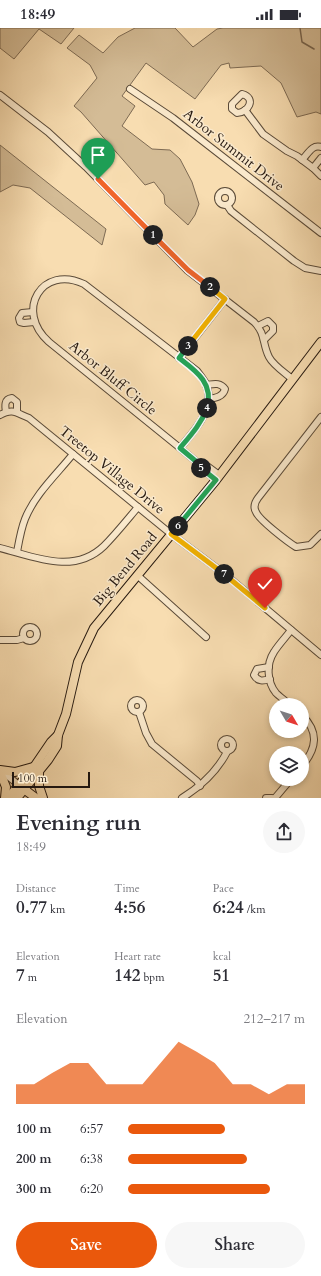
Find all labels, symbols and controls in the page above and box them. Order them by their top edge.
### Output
text: 18:49 [20,4,55,24]
street label: Arbor Summit Drive [180,105,288,195]
pin [81,138,115,179]
icon: arrive [87,144,109,166]
pin: 1 [143,225,163,245]
text: 1 [150,227,156,242]
pin: 2 [200,277,220,297]
text: 2 [207,279,213,294]
pin: 3 [178,336,198,356]
street label: Arbor Bluff Circle [65,337,161,419]
text: 3 [185,338,191,353]
pin: 4 [197,398,217,418]
text: 4 [204,400,210,415]
street label: Treetop Village Drive [55,422,169,518]
pin: 5 [191,458,211,478]
text: 5 [198,460,204,475]
pin: 6 [168,516,188,536]
text: 6 [175,518,181,533]
street label: Big Bend Road [89,528,162,610]
pin: 7 [214,564,234,584]
text: 7 [221,566,227,581]
pin [248,567,282,608]
icon: check [254,573,276,595]
north arrow [269,698,309,738]
map controls [269,698,309,786]
button: layers [269,746,309,786]
scale bar [12,770,90,789]
text: 100 m [18,771,47,786]
text: Evening run [16,808,141,838]
button: share [263,811,305,853]
text: 18:49 [16,838,46,856]
text: Distance [16,881,56,896]
text: Time [114,881,140,896]
text: Pace [213,881,234,896]
text: 0.77 [16,896,47,919]
text: 4:56 [114,896,145,919]
text: 6:24 [213,896,244,919]
text: km [47,902,65,917]
text: /km [244,902,265,917]
text: Elevation [16,949,60,964]
text: Heart rate [114,949,161,964]
text: kcal [213,949,231,964]
text: 7 [16,964,25,987]
text: 142 [114,964,140,987]
text: 51 [213,964,230,987]
text: m [25,970,37,985]
text: bpm [140,970,164,985]
text: Elevation [16,1010,68,1028]
text: 212–217 m [243,1010,305,1028]
text: 100 m [16,1120,51,1138]
text: 6:57 [80,1120,103,1138]
text: 200 m [16,1150,51,1168]
text: 6:38 [80,1150,103,1168]
text: 300 m [16,1180,51,1198]
text: 6:20 [80,1180,103,1198]
button: Save [16,1222,157,1268]
button: Share [165,1222,305,1268]

